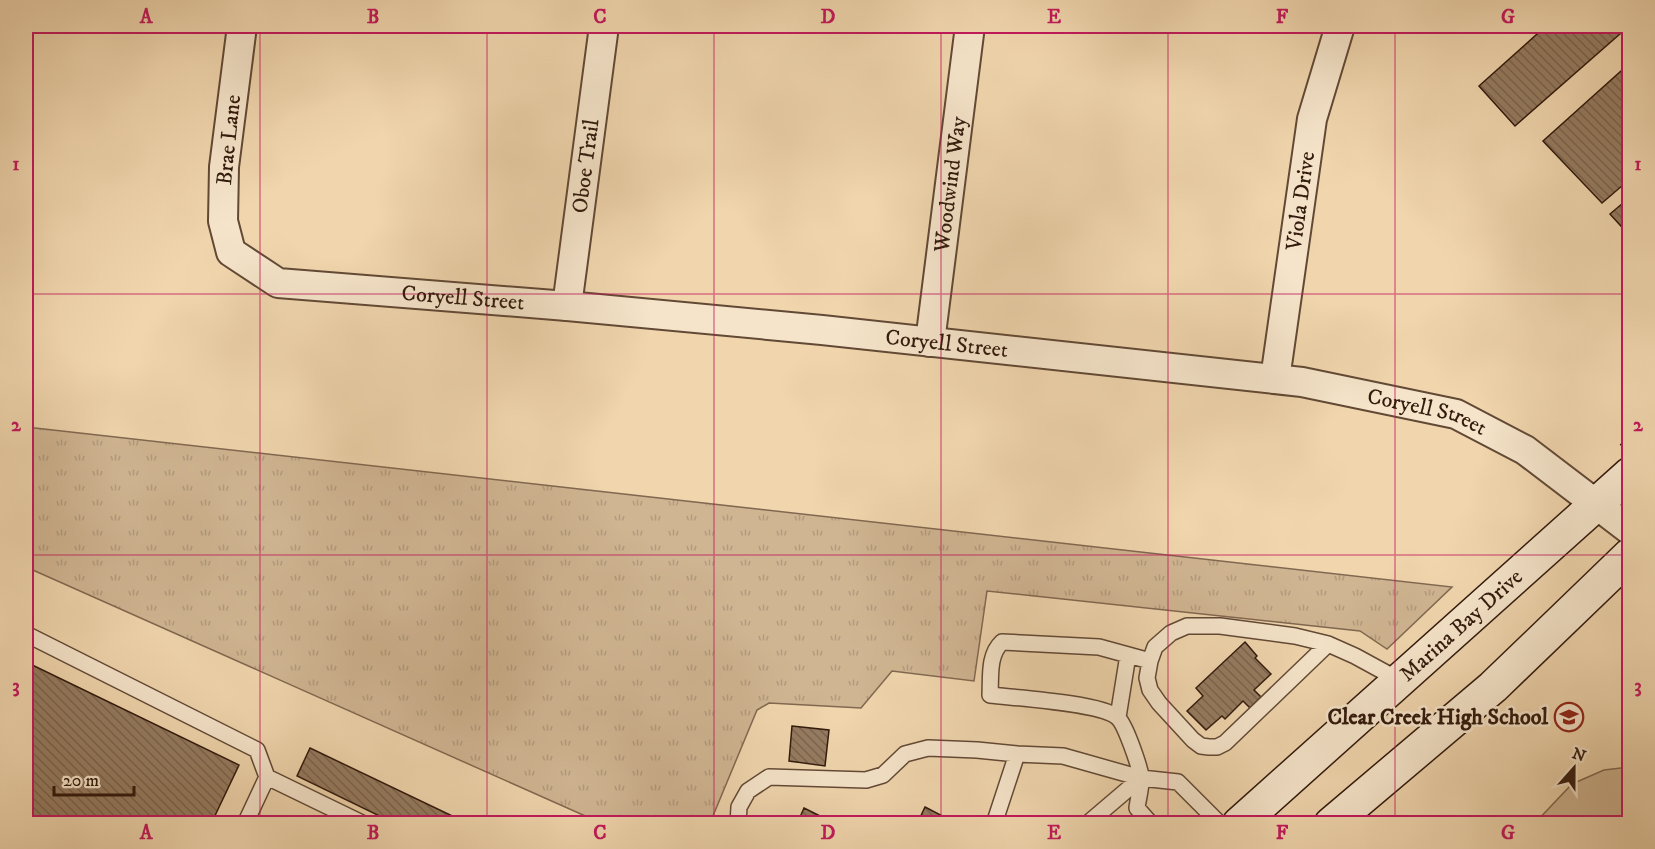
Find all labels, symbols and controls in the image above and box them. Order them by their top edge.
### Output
text: A [139,5,154,30]
text: B [367,5,379,30]
text: C [593,5,607,30]
text: D [821,5,836,30]
text: E [1047,5,1061,30]
text: F [1276,5,1289,30]
text: G [1501,5,1515,30]
street label: Brae Lane [211,93,247,187]
street label: Woodwind Way [928,114,972,255]
street label: Oboe Trail [566,117,605,215]
street label: Viola Drive [1280,150,1321,253]
text: 1 [12,152,20,177]
text: 1 [1634,152,1642,177]
street label: Coryell Street [401,279,525,316]
street label: Coryell Street [884,323,1009,364]
street label: Coryell Street [1365,382,1491,441]
text: 2 [11,413,22,438]
text: 2 [1633,413,1644,438]
street label: Marina Bay Drive [1394,563,1528,687]
text: 3 [12,674,20,699]
text: 3 [1634,674,1642,699]
school or university icon: Clear Creek High School [1553,701,1585,733]
place label: Clear Creek High School [1327,704,1548,731]
north arrow [1544,738,1604,798]
text: N [1569,743,1589,767]
scale bar [54,759,134,797]
text: 20 m [63,770,99,792]
text: A [139,821,154,846]
text: B [367,821,379,846]
text: C [593,821,607,846]
text: D [821,821,836,846]
text: E [1047,821,1061,846]
text: F [1276,821,1289,846]
text: G [1501,821,1515,846]

